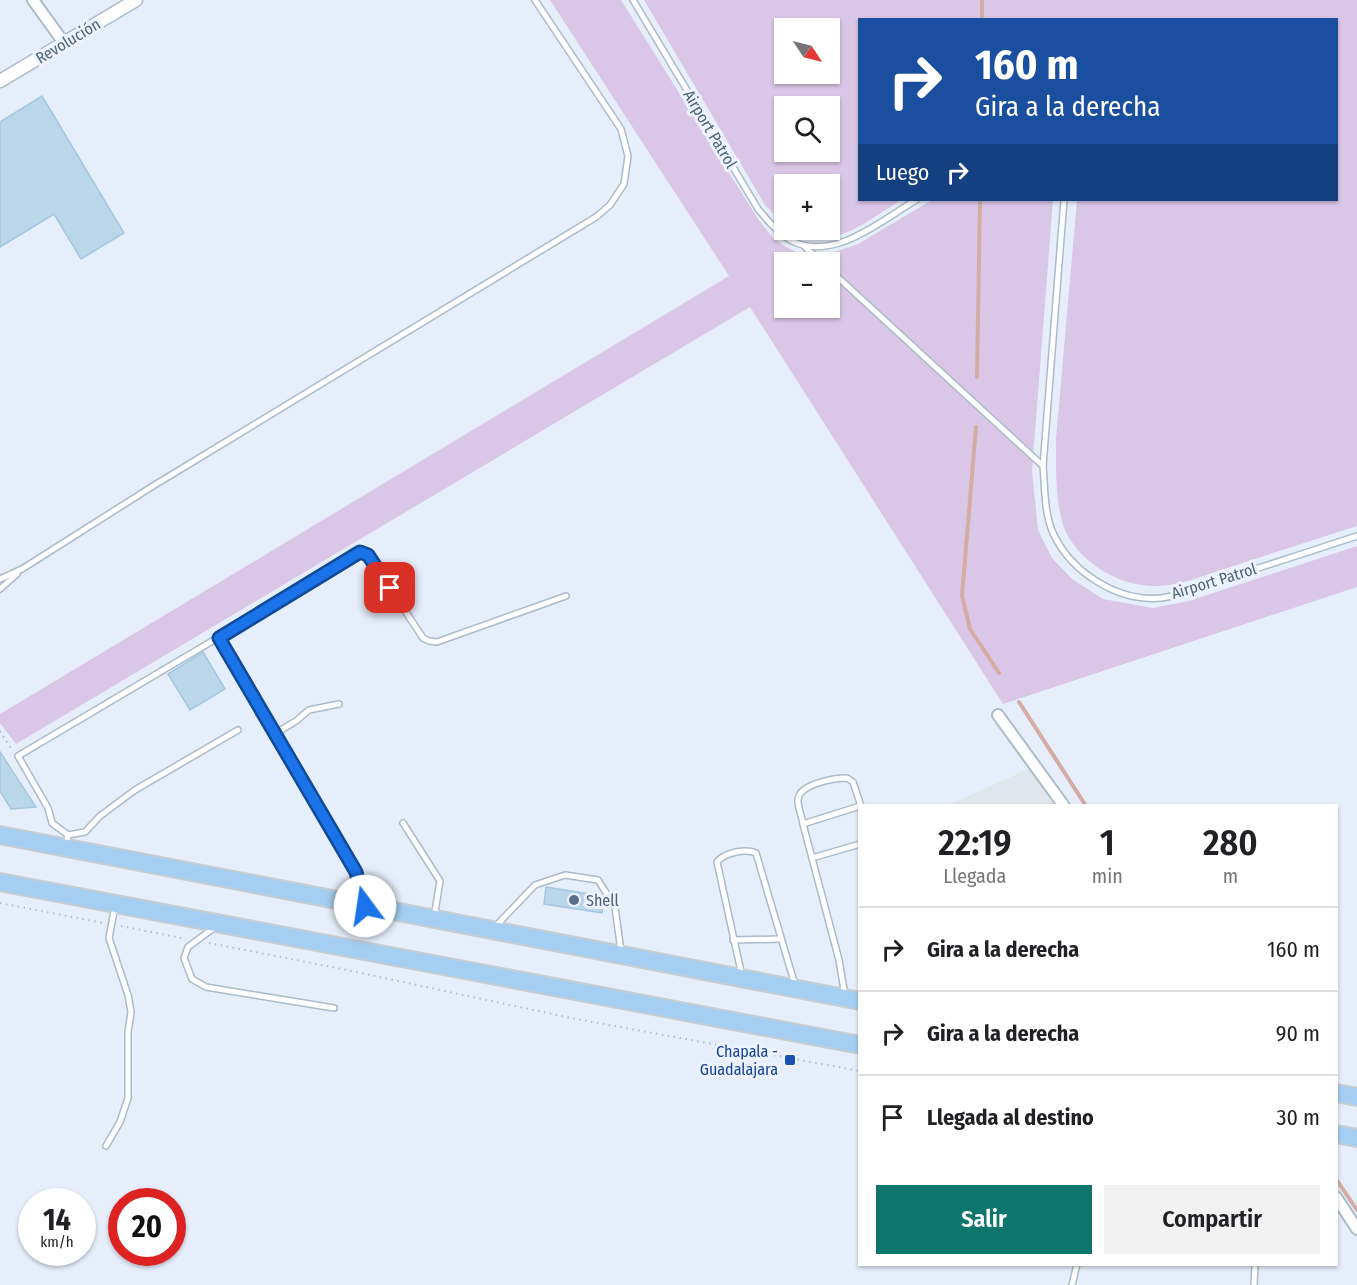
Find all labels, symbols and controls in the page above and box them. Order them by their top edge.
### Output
street label: Revolución [32,14,104,68]
north arrow [774,18,840,84]
map controls [774,18,840,318]
text: 160 m [975,40,1078,90]
icon: right [876,42,954,120]
street label: Airport Patrol [679,86,741,172]
text: Gira a la derecha [975,91,1160,123]
button: search [774,96,840,162]
icon: right [941,156,974,189]
text: Luego [876,159,929,186]
button: + [774,174,840,240]
button: − [774,252,840,318]
street label: Airport Patrol [1169,559,1259,603]
pin [364,562,415,613]
icon: arrive [373,571,406,604]
text: 22:19 [938,821,1012,865]
text: 1 [1100,821,1115,865]
text: 280 [1203,821,1258,865]
text: Llegada [943,864,1006,888]
text: min [1092,864,1123,888]
text: m [1223,864,1238,888]
position arrow [333,874,397,938]
place label: Shell [586,891,619,910]
marker: Shell [567,893,581,907]
icon: right [876,933,909,966]
text: Gira a la derecha [927,936,1079,963]
text: 160 m [1267,936,1320,963]
icon: right [876,1017,909,1050]
text: Gira a la derecha [927,1020,1079,1047]
text: 90 m [1276,1020,1320,1047]
place label: Chapala - Guadalajara [700,1042,778,1079]
marker: Chapala - Guadalajara [783,1053,797,1067]
icon: arrive [876,1101,909,1134]
text: Llegada al destino [927,1104,1094,1131]
text: 30 m [1277,1104,1320,1131]
button: Salir [876,1185,1092,1254]
button: Compartir [1104,1185,1320,1254]
speed limit sign: 20 [108,1188,186,1266]
text: 14 [43,1202,71,1238]
text: km/h [40,1233,74,1251]

